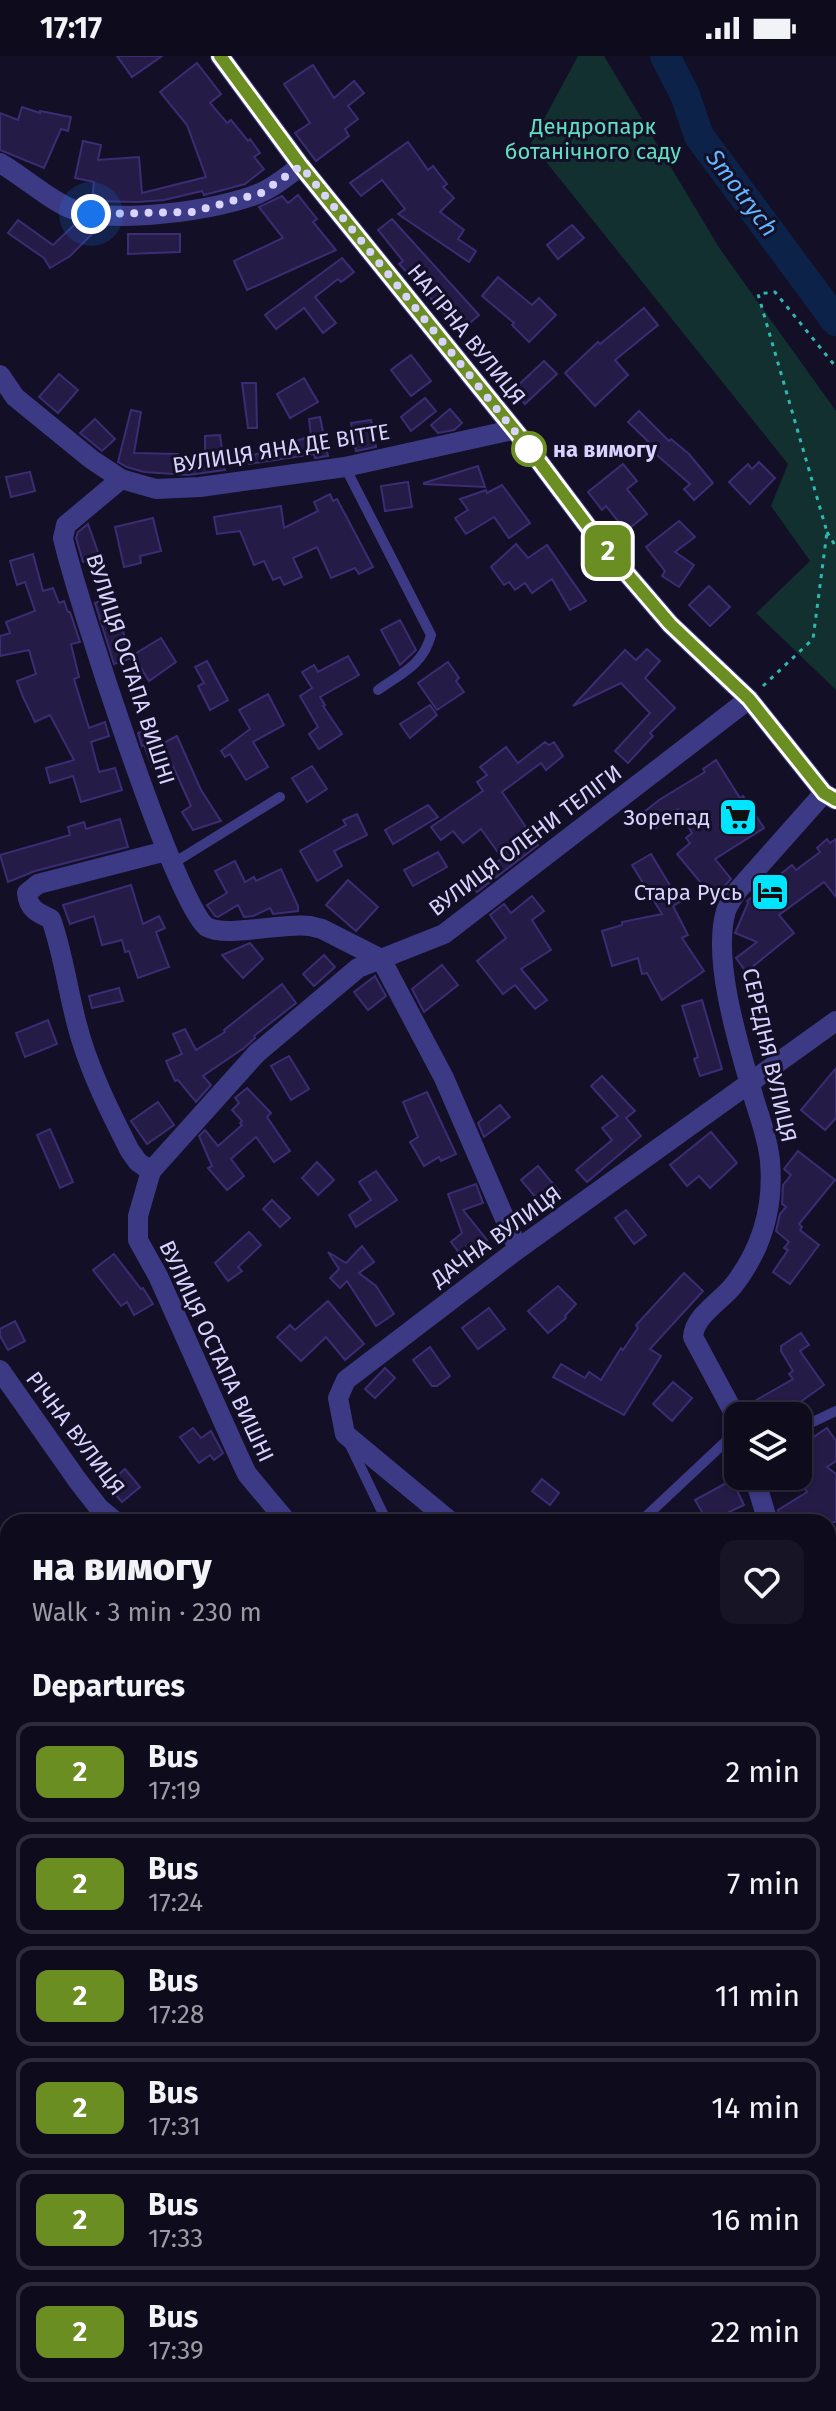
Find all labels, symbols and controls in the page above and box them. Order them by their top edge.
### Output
text: 17:17 [40,10,102,46]
park label: Дендропарк ботанічного саду [505,113,681,165]
water label: Smotrych [700,143,784,242]
your location [71,194,111,234]
street label: НАГІРНА ВУЛИЦЯ [402,259,532,410]
street label: ВУЛИЦЯ ЯНА ДЕ ВІТТЕ [170,418,392,479]
marker: на вимогу [512,432,546,466]
place label: на вимогу [553,436,658,463]
line badge: 2 [582,525,634,577]
text: 2 [601,534,615,567]
street label: ВУЛИЦЯ ОСТАПА ВИШНІ [80,550,181,788]
street label: ВУЛИЦЯ ОЛЕНИ ТЕЛІГИ [423,759,627,922]
supermarket icon: Зорепад [717,796,759,838]
place label: Зорепад [623,804,710,831]
hotel icon: Стара Русь [749,871,791,913]
place label: Стара Русь [634,879,742,906]
street label: СЕРЕДНЯ ВУЛИЦЯ [736,965,803,1145]
street label: ДАЧНА ВУЛИЦЯ [425,1180,567,1293]
street label: ВУЛИЦЯ ОСТАПА ВИШНІ [153,1236,280,1466]
street label: РІЧНА ВУЛИЦЯ [20,1366,131,1500]
map controls [724,1402,812,1490]
button: layers [724,1402,812,1490]
button: heart [720,1540,804,1624]
text: на вимогу [32,1544,211,1590]
text: Walk · 3 min · 230 m [32,1597,262,1628]
text: Departures [32,1668,185,1704]
text: Bus [148,1739,198,1775]
text: 2 min [725,1754,800,1790]
text: 2 [73,1755,87,1788]
text: 17:19 [148,1775,201,1806]
text: Bus [148,1851,198,1887]
text: 7 min [727,1866,800,1902]
text: 2 [73,1867,87,1900]
text: 17:24 [148,1887,203,1918]
text: Bus [148,1963,198,1999]
text: 11 min [715,1978,800,2014]
text: 2 [73,1979,87,2012]
text: 17:28 [148,1999,204,2030]
text: Bus [148,2075,198,2111]
text: 14 min [711,2090,800,2126]
text: 2 [73,2091,87,2124]
text: 17:31 [148,2111,201,2142]
text: Bus [148,2187,198,2223]
text: 16 min [711,2202,800,2238]
text: 2 [73,2203,87,2236]
text: 17:33 [148,2223,203,2254]
text: Bus [148,2299,198,2335]
text: 22 min [711,2314,800,2350]
text: 2 [73,2315,87,2348]
text: 17:39 [148,2335,204,2366]

